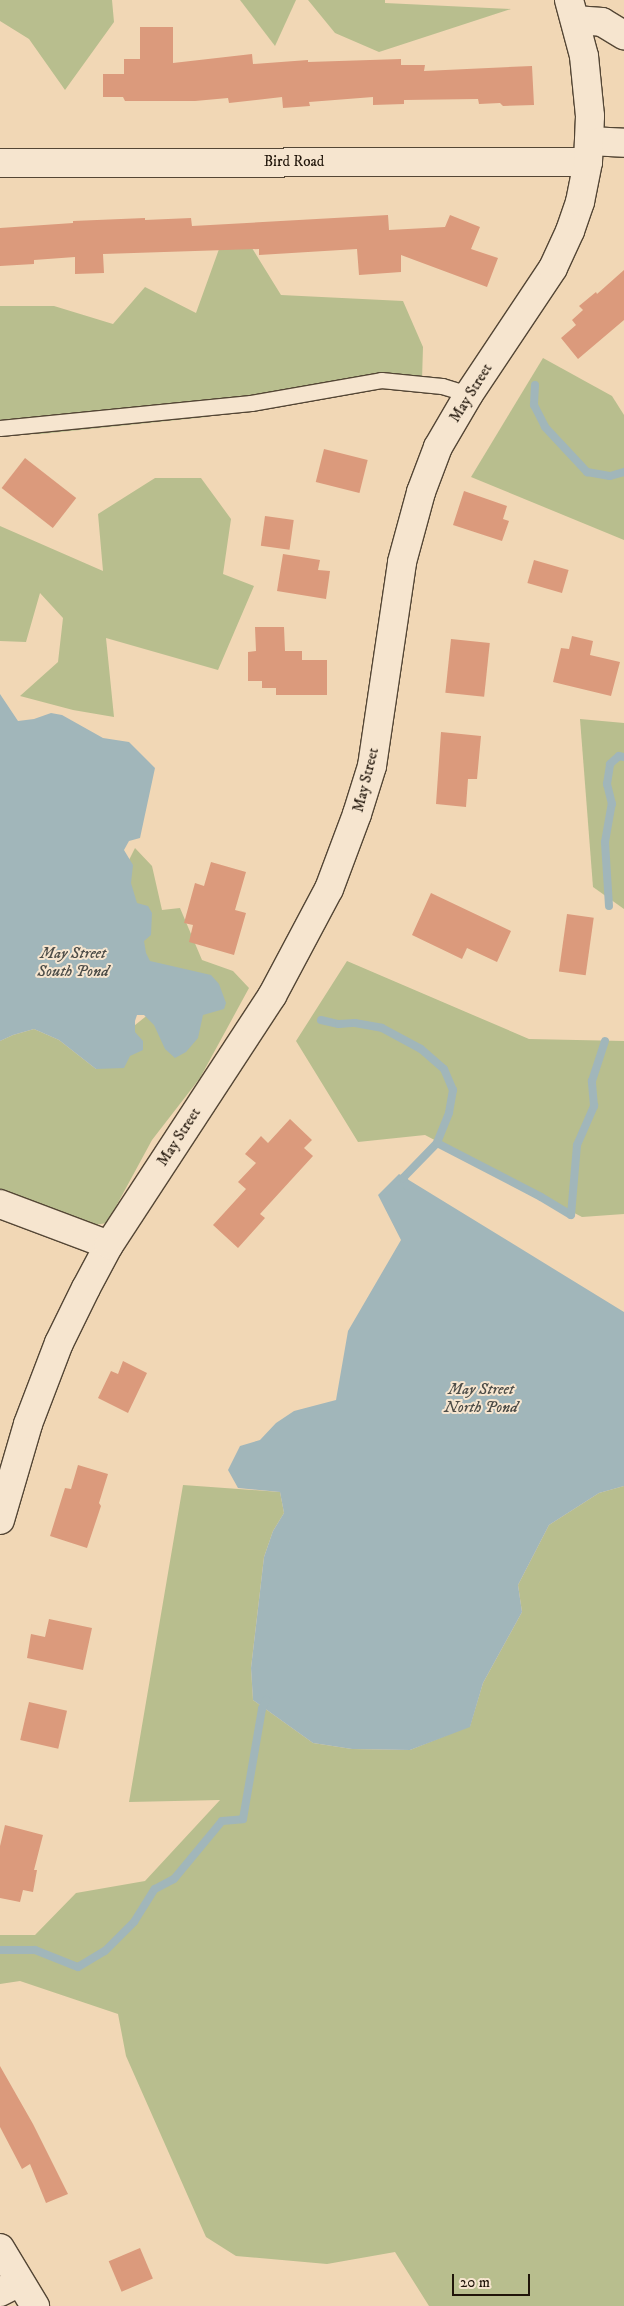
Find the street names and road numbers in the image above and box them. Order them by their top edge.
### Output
street label: Bird Road [264,153,324,171]
street label: May Street [446,360,496,426]
street label: May Street [349,746,383,814]
street label: May Street [154,1104,204,1170]

